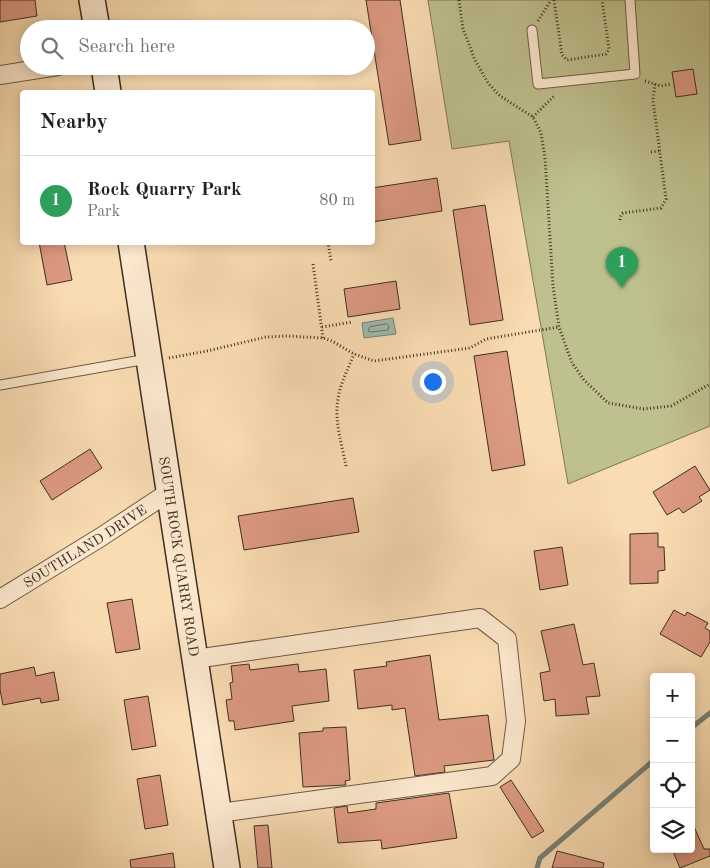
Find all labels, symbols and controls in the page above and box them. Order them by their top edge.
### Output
search box [20,20,375,75]
icon: search [38,34,66,62]
text: Search here [78,38,175,57]
text: Nearby [40,112,108,133]
text: Rock Quarry Park [87,181,242,200]
text: 1 [51,193,61,209]
text: 80 m [319,193,355,209]
text: Park [87,204,120,220]
pin: 1 [606,247,638,288]
your location [420,369,446,395]
street label: SOUTH ROCK QUARRY ROAD [156,456,200,657]
street label: SOUTHLAND DRIVE [21,503,150,591]
map controls [650,673,695,853]
button: + [650,673,695,718]
button: − [650,718,695,763]
button: locate [650,763,695,808]
button: layers [650,808,695,853]

